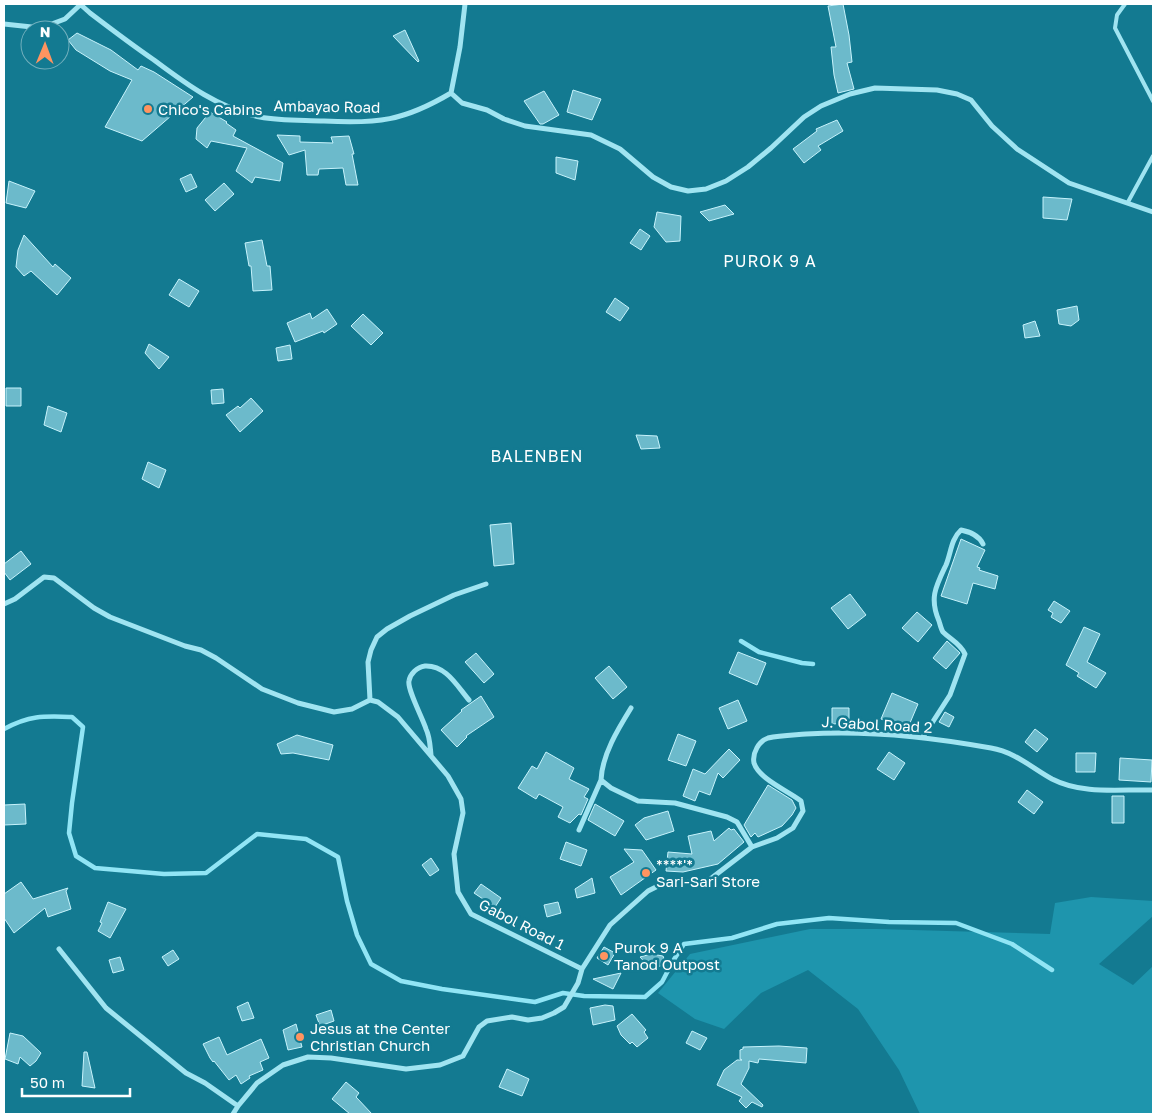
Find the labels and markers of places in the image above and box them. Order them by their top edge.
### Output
place label: Chico's Cabins [158,100,263,118]
marker: Chico's Cabins [142,103,154,115]
place label: ****'* Sari-Sari Store [656,855,760,890]
marker: ****'* Sari-Sari Store [640,867,652,879]
place label: Purok 9 A Tanod Outpost [614,938,720,973]
marker: Purok 9 A Tanod Outpost [598,950,610,962]
place label: Jesus at the Center Christian Church [310,1019,450,1054]
marker: Jesus at the Center Christian Church [294,1031,306,1043]

